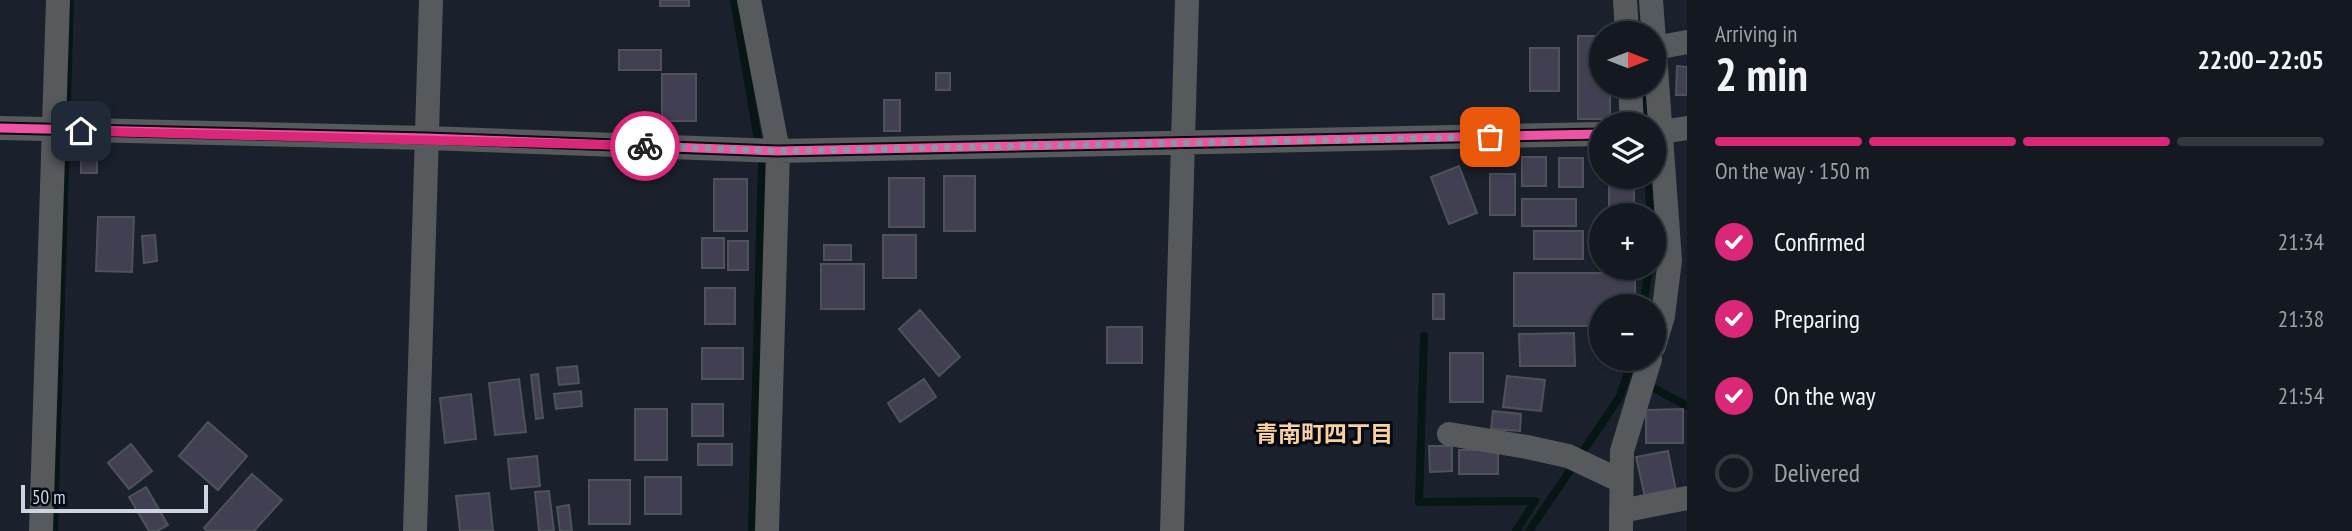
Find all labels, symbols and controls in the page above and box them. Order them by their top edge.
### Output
text: Arriving in [1715,19,1797,48]
north arrow [1589,21,1666,98]
map controls [1589,21,1666,371]
text: 22:00–22:05 [2197,43,2324,76]
text: 2 min [1715,44,1808,104]
pin [51,101,111,161]
pin [1460,107,1520,167]
courier [610,111,680,181]
icon: home [62,112,100,150]
button: layers [1589,112,1666,189]
icon: bag [1471,118,1509,156]
icon: bike [626,127,664,165]
text: On the way · 150 m [1715,156,1870,185]
button: + [1589,203,1666,280]
icon: check [1715,223,1753,261]
text: Confirmed [1774,225,1865,258]
text: 21:34 [2278,227,2324,256]
button: − [1589,294,1666,371]
icon: check [1715,300,1753,338]
text: Preparing [1774,302,1860,335]
text: 21:38 [2278,304,2324,333]
icon: check [1715,377,1753,415]
text: On the way [1774,379,1876,412]
text: 21:54 [2278,381,2324,410]
district label: 青南町四丁目 [1255,419,1393,448]
text: Delivered [1774,456,1860,489]
scale bar [21,482,208,514]
text: 50 m [32,485,66,509]

